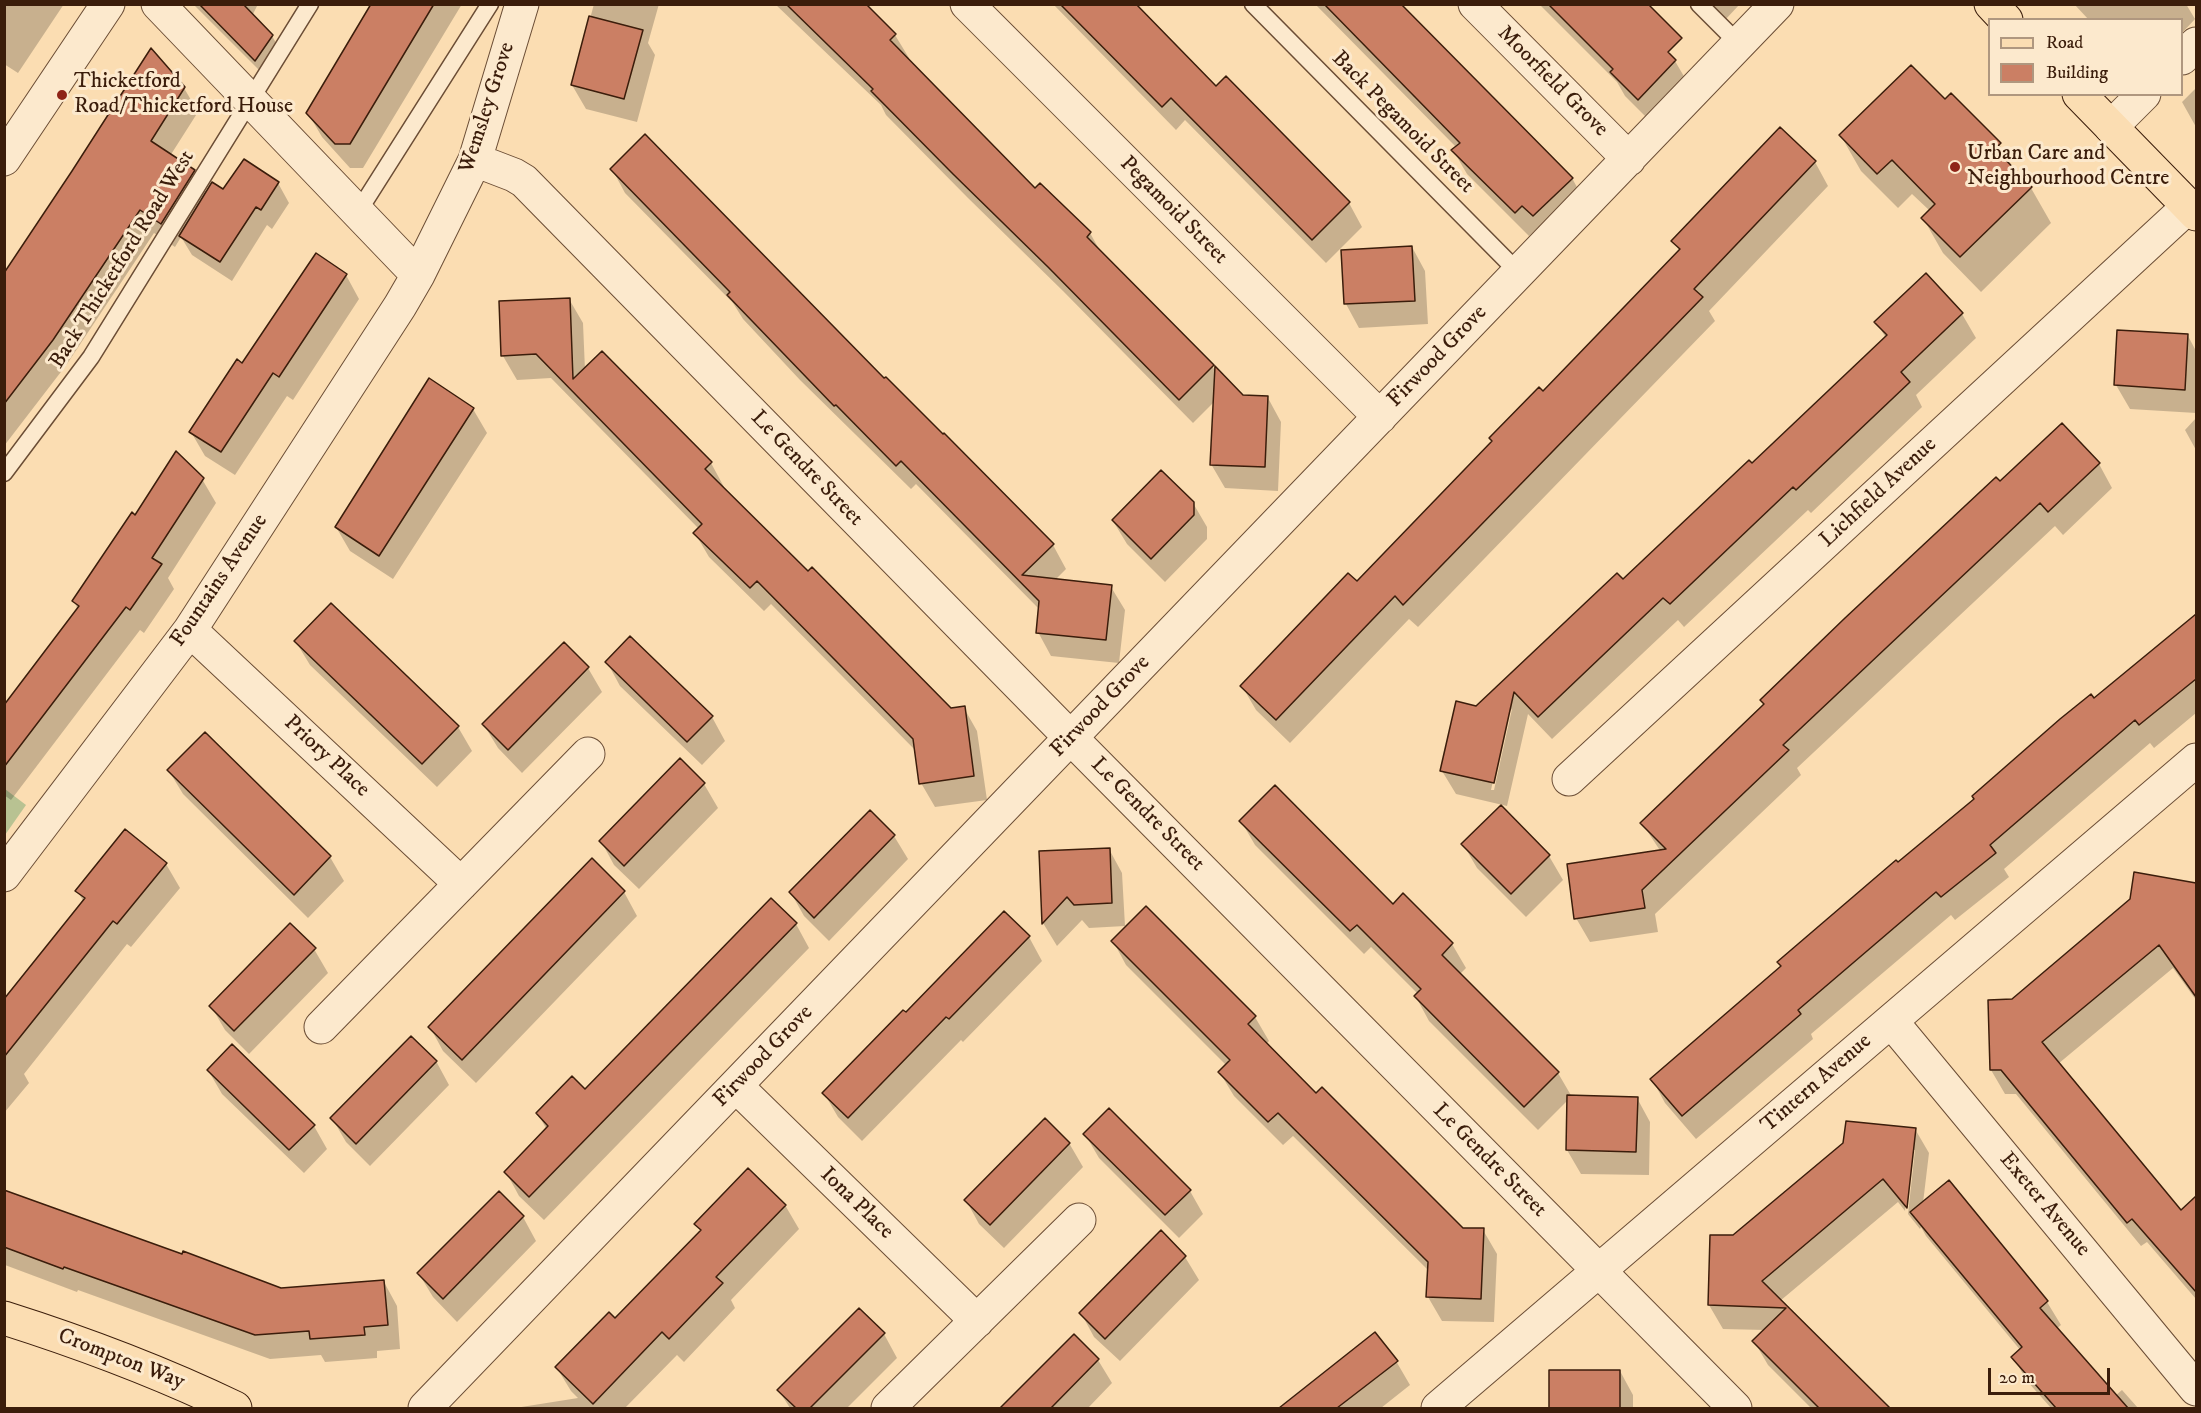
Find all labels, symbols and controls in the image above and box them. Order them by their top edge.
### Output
legend [1988,18,2183,96]
street label: Moorfield Grove [1491,21,1613,143]
text: Road [2046,32,2083,54]
street label: Wemsley Grove [454,39,522,177]
street label: Back Pegamoid Street [1325,46,1479,200]
text: Building [2046,62,2108,84]
place label: Thicketford Road/Thicketford House [74,69,293,120]
marker: Thicketford Road/Thicketford House [55,88,69,102]
place label: Urban Care and Neighbourhood Centre [1967,141,2169,192]
street label: Back Thicketford Road West [45,146,201,374]
street label: Pegamoid Street [1113,151,1233,271]
marker: Urban Care and Neighbourhood Centre [1948,160,1962,174]
street label: Firwood Grove [1383,300,1493,414]
street label: Le Gendre Street [744,406,868,532]
street label: Lichfield Avenue [1815,432,1943,554]
street label: Fountains Avenue [166,510,274,652]
street label: Firwood Grove [1046,650,1156,764]
street label: Priory Place [278,711,374,803]
street label: Le Gendre Street [1084,752,1210,878]
street label: Firwood Grove [709,1000,819,1114]
street label: Tintern Avenue [1756,1029,1878,1139]
street label: Le Gendre Street [1426,1098,1552,1224]
street label: Exeter Avenue [1993,1148,2095,1262]
street label: Iona Place [814,1162,898,1246]
street label: Crompton Way [54,1324,188,1396]
scale bar [1991,1356,2112,1394]
text: 20 m [1999,1367,2035,1389]

